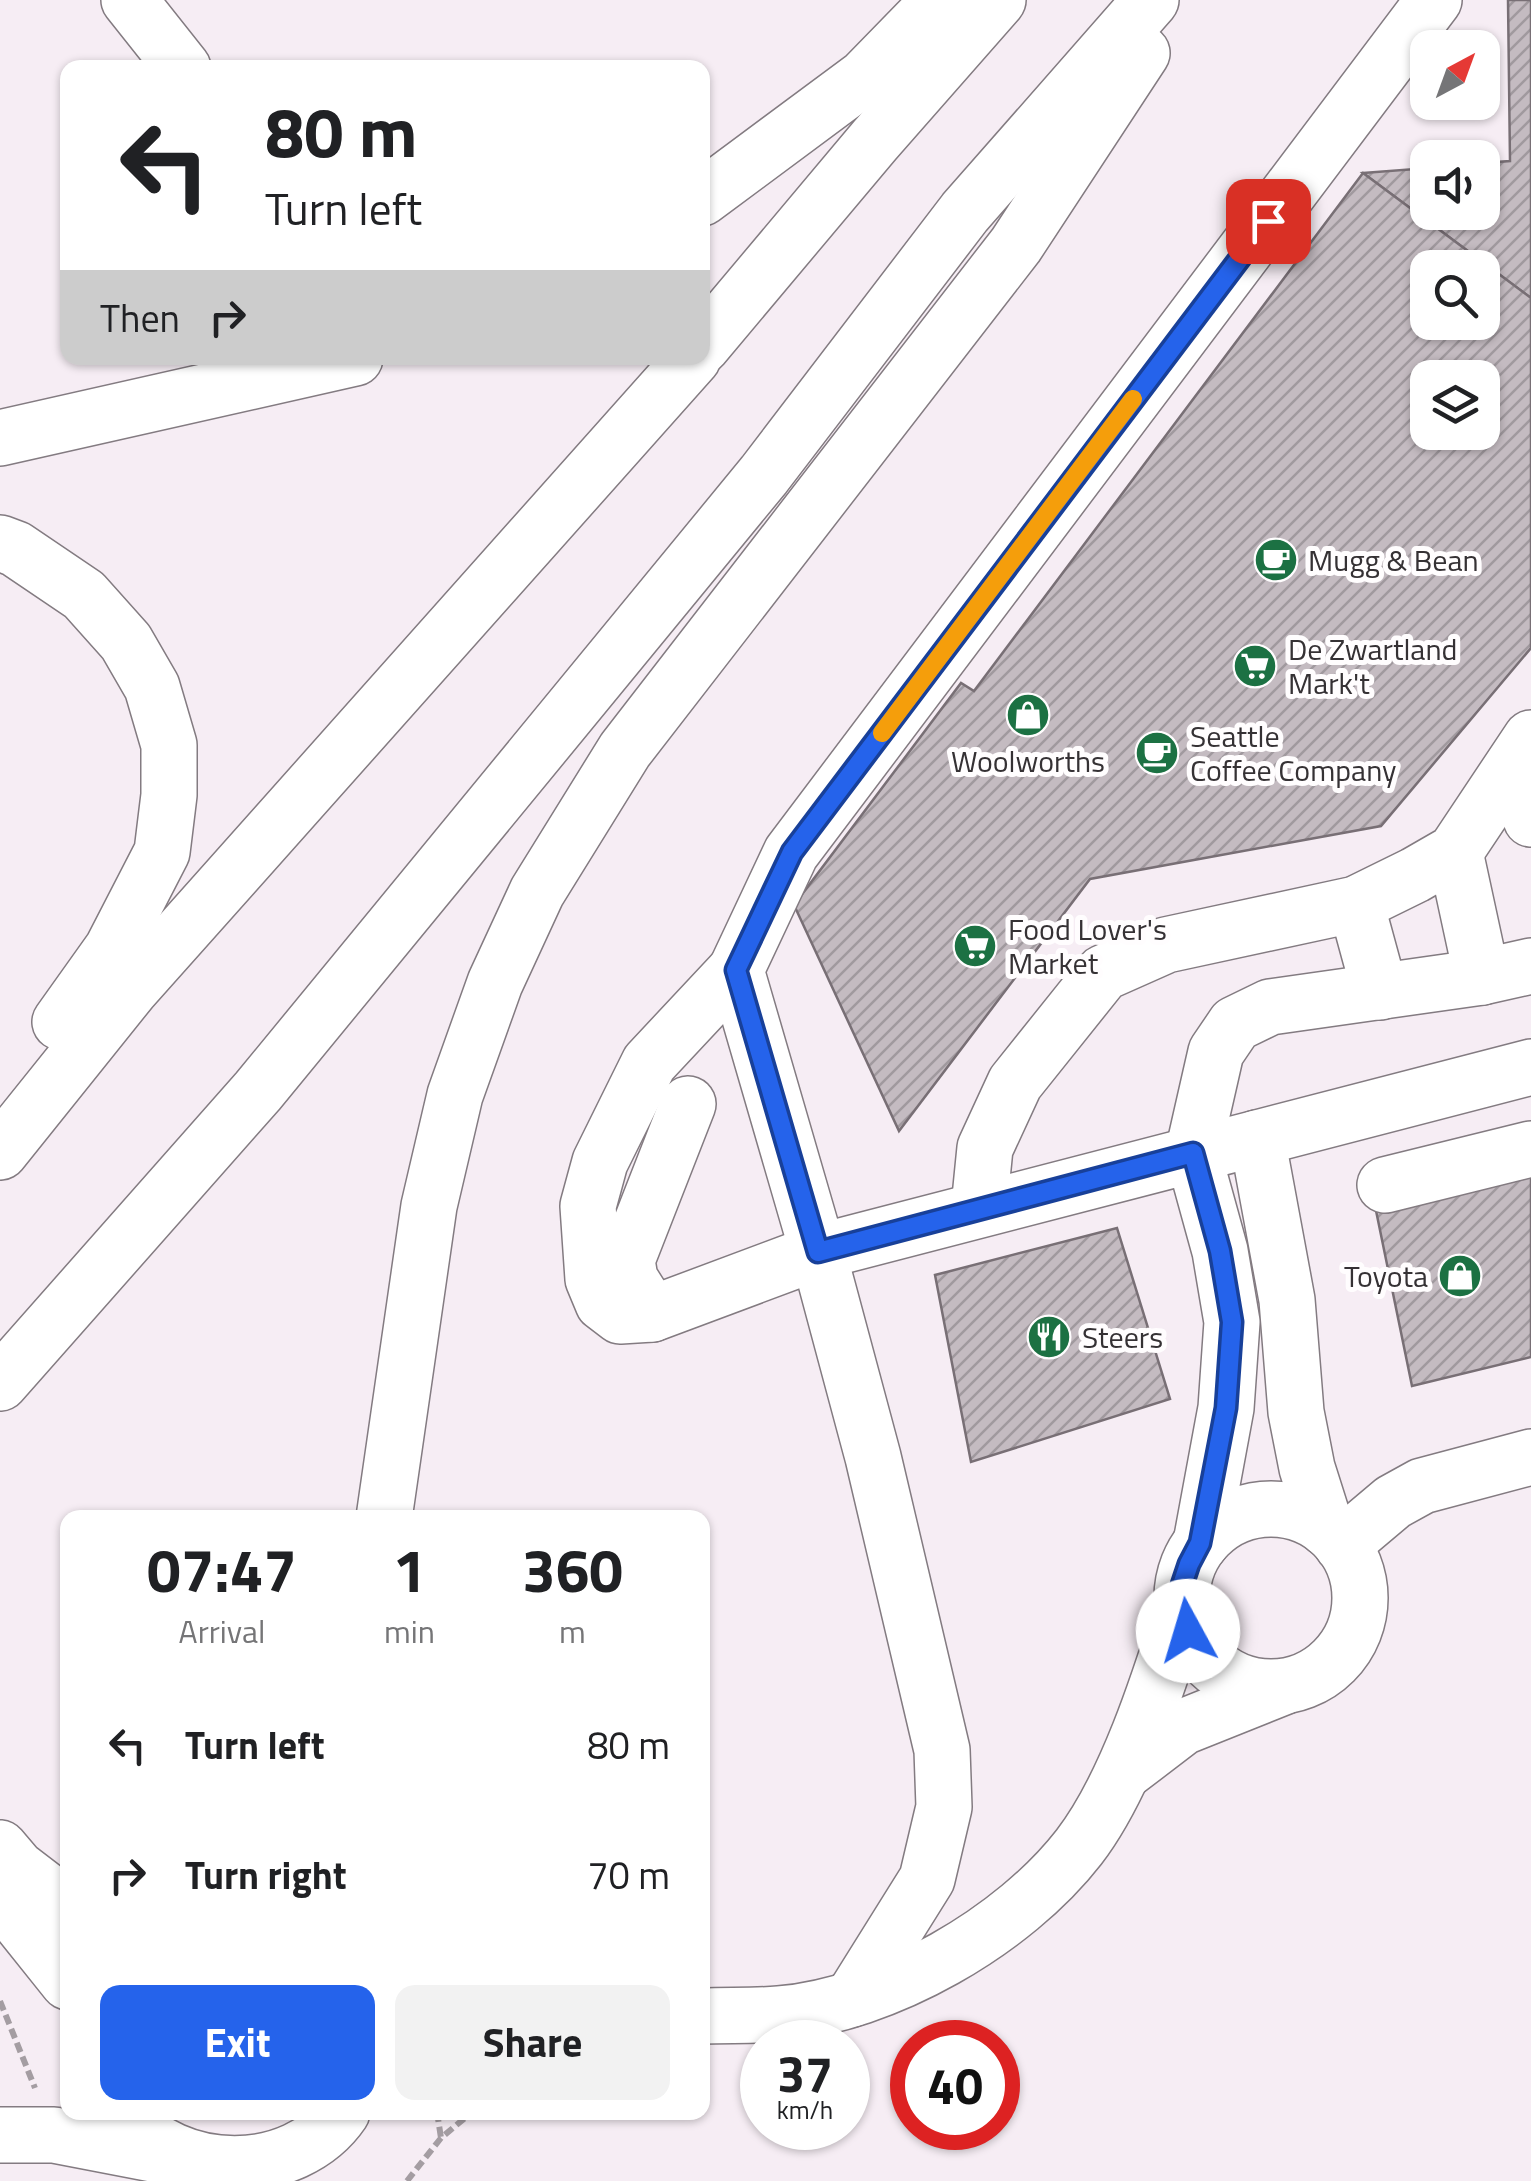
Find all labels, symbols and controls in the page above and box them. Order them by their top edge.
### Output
north arrow [1410,30,1500,120]
map controls [1410,30,1500,450]
text: 80 m [265,78,418,184]
icon: left [100,100,230,230]
button: sound [1410,140,1500,230]
text: Turn left [265,174,422,242]
pin [1226,179,1311,264]
icon: arrive [1241,194,1296,249]
button: search [1410,250,1500,340]
text: Then [100,289,180,347]
icon: right [200,290,255,345]
button: layers [1410,360,1500,450]
cafe icon: Mugg & Bean [1253,537,1299,583]
place label: Mugg & Bean [1308,537,1479,583]
place label: De Zwartland Mark't [1288,626,1457,706]
supermarket icon: De Zwartland Mark't [1232,643,1278,689]
shop icon: Woolworths [1005,692,1051,738]
place label: Seattle Coffee Company [1190,713,1397,793]
cafe icon: Seattle Coffee Company [1134,730,1180,776]
place label: Woolworths [951,738,1105,784]
place label: Food Lover's Market [1008,906,1167,986]
supermarket icon: Food Lover's Market [952,923,998,969]
place label: Toyota [1344,1253,1428,1299]
shop icon: Toyota [1437,1253,1483,1299]
restaurant icon: Steers [1026,1314,1072,1360]
place label: Steers [1082,1314,1163,1360]
text: 07:47 [147,1524,297,1615]
text: 1 [393,1524,426,1615]
text: 360 [522,1524,623,1615]
position arrow [1136,1579,1240,1683]
text: Arrival [179,1607,265,1655]
text: min [384,1607,435,1655]
text: m [559,1607,586,1655]
text: Turn left [185,1716,325,1774]
text: 80 m [587,1716,670,1774]
icon: left [100,1718,155,1773]
text: Turn right [185,1846,347,1904]
text: 70 m [587,1846,670,1904]
icon: right [100,1848,155,1903]
button: Exit [100,1985,375,2100]
button: Share [395,1985,670,2100]
speed limit sign: 40 [890,2020,1020,2150]
text: 37 [777,2035,833,2111]
text: km/h [777,2091,833,2129]

